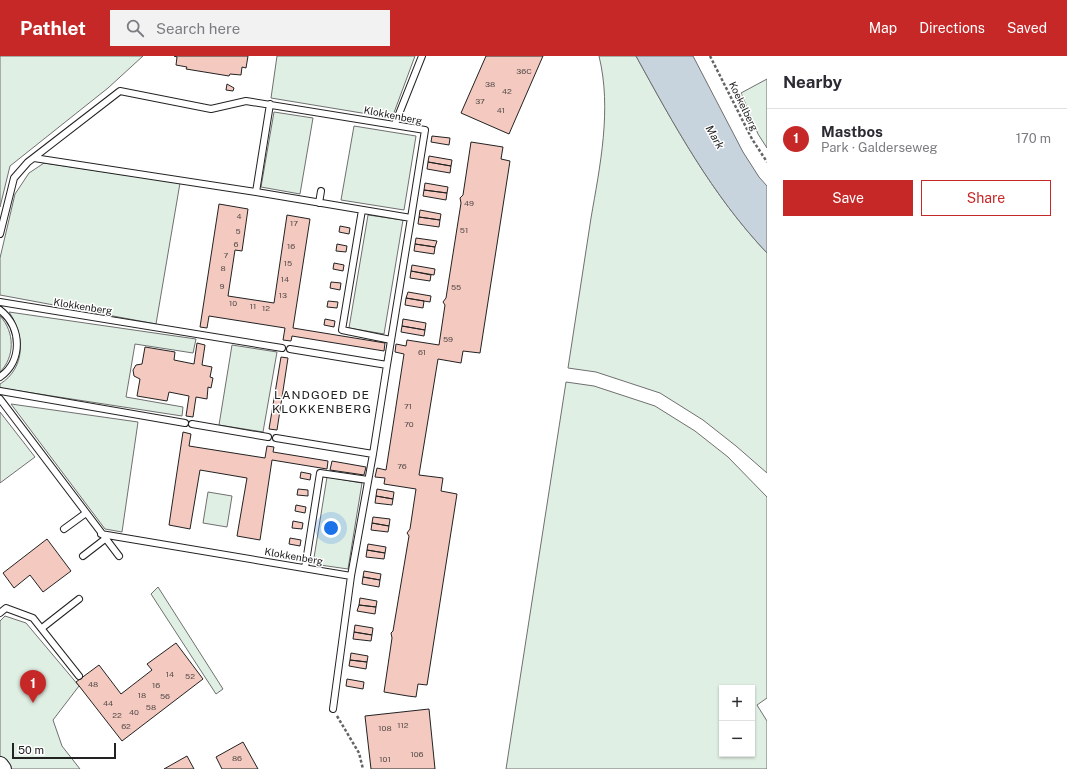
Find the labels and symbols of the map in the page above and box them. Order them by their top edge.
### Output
house number: 36C [516,66,532,76]
house number: 38 [485,79,495,89]
street label: Koekelberg [727,79,761,133]
house number: 42 [502,86,512,96]
house number: 37 [475,96,485,106]
street label: Klokkenberg [363,103,423,127]
house number: 41 [497,105,505,115]
water label: Mark [703,123,727,151]
house number: 49 [464,198,474,208]
house number: 4 [236,211,242,221]
house number: 17 [290,218,298,228]
house number: 51 [460,225,468,235]
house number: 5 [235,226,241,236]
house number: 6 [234,239,239,249]
house number: 16 [287,241,295,251]
house number: 7 [224,250,229,260]
house number: 15 [284,258,292,268]
house number: 8 [220,263,226,273]
house number: 14 [281,274,289,284]
house number: 9 [220,281,225,291]
house number: 55 [451,282,461,292]
house number: 13 [279,290,287,300]
street label: Klokkenberg [53,295,113,317]
house number: 10 [229,298,237,308]
house number: 11 [250,301,256,311]
house number: 12 [262,303,270,313]
house number: 59 [443,334,453,344]
house number: 61 [418,347,426,357]
district label: LANDGOED DE KLOKKENBERG [272,388,372,416]
house number: 71 [404,401,412,411]
house number: 70 [404,419,414,429]
house number: 76 [397,461,407,471]
your location [321,518,341,538]
street label: Klokkenberg [264,545,324,567]
house number: 14 [166,669,174,679]
pin: 1 [20,670,46,703]
house number: 52 [185,671,195,681]
house number: 48 [88,679,98,689]
house number: 16 [152,680,160,690]
house number: 18 [138,690,146,700]
house number: 56 [160,691,170,701]
house number: 44 [103,698,113,708]
house number: 58 [146,702,156,712]
house number: 40 [129,707,139,717]
house number: 22 [112,710,122,720]
house number: 112 [397,720,409,730]
house number: 62 [121,721,131,731]
house number: 108 [378,723,392,733]
scale bar [12,741,116,760]
house number: 106 [410,749,424,759]
house number: 86 [232,753,242,763]
house number: 101 [379,754,391,764]

